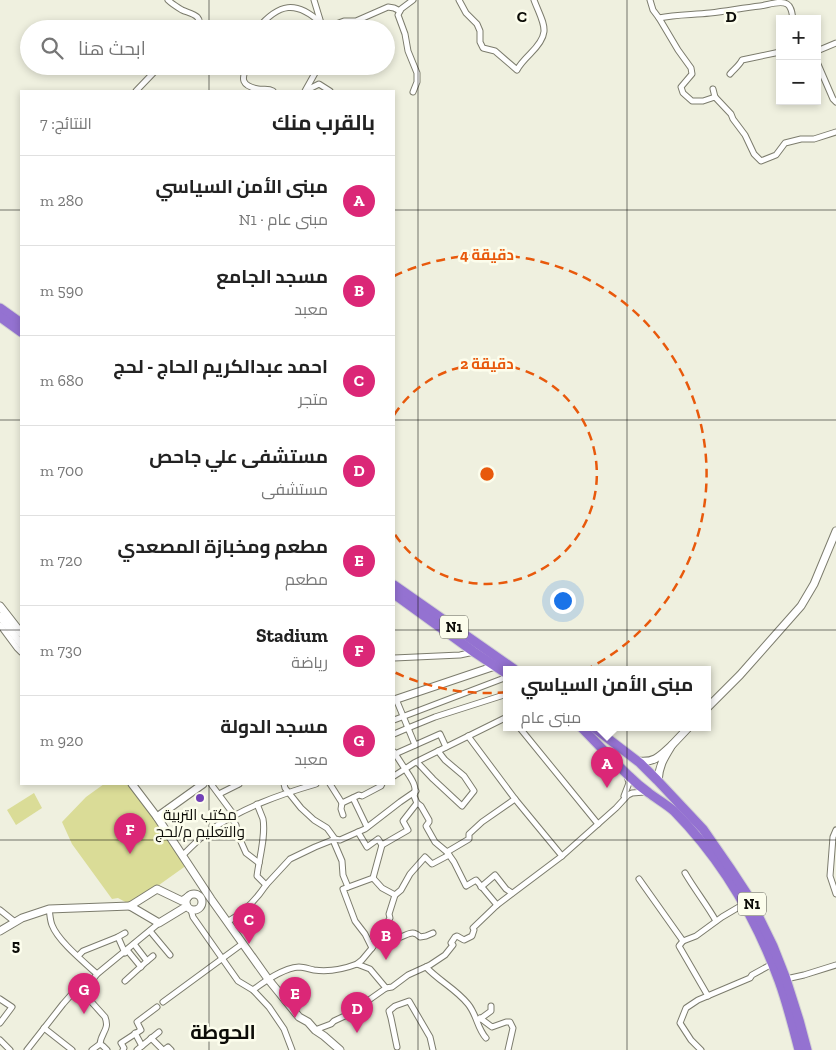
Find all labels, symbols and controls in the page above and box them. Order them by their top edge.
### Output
text: C [517,7,527,26]
text: D [725,7,737,26]
map controls [776,15,821,105]
button: + [776,15,821,60]
search box [20,20,395,75]
icon: search [38,34,66,62]
text: ابحث هنا [78,37,146,60]
button: − [776,60,821,105]
text: بالقرب منك [272,110,375,135]
text: النتائج: 7 [40,114,92,133]
text: مبنى الأمن السياسي [155,175,328,198]
text: 280 m [40,191,84,210]
text: A [354,191,365,210]
text: مبنى عام · N1 [239,210,328,229]
text: 4 دقيقة [460,246,514,264]
text: مسجد الجامع [216,265,328,288]
text: 590 m [40,281,83,300]
text: B [354,281,364,300]
text: معبد [294,300,328,319]
text: احمد عبدالكريم الحاج - لحج [113,355,328,378]
text: 2 دقيقة [460,355,514,373]
text: 680 m [40,371,84,390]
text: C [354,371,364,390]
text: متجر [299,390,328,409]
text: مستشفى علي جاحص [149,445,328,468]
text: 700 m [40,461,83,480]
text: D [353,461,365,480]
centre of rings [478,465,496,483]
text: مستشفى [261,480,328,499]
text: مطعم ومخبازة المصعدي [117,535,328,558]
text: 720 m [40,551,82,570]
text: E [354,551,364,570]
text: مطعم [285,570,328,589]
your location [550,588,576,614]
road number: N1 [440,616,468,638]
text: Stadium [256,624,328,647]
text: 730 m [40,641,82,660]
text: F [354,641,364,660]
text: رياضة [291,653,328,672]
popup [503,666,711,731]
text: مبنى الأمن السياسي [521,673,693,696]
text: مبنى عام [521,708,581,727]
text: مسجد الدولة [220,715,328,738]
text: 920 m [40,731,83,750]
text: G [354,731,364,750]
pin: A [591,747,623,788]
text: معبد [294,750,328,769]
marker: مكتب التربية والتعليم م/لحج [194,792,206,804]
place label: مكتب التربية والتعليم م/لحج [155,806,245,843]
pin: F [114,813,146,854]
road number: N1 [738,892,766,916]
pin: C [233,903,265,944]
pin: B [370,919,402,960]
text: 5 [12,936,20,955]
pin: G [68,973,100,1014]
pin: E [279,977,311,1018]
pin: D [341,992,373,1033]
district label: الحوطة [190,1020,256,1044]

